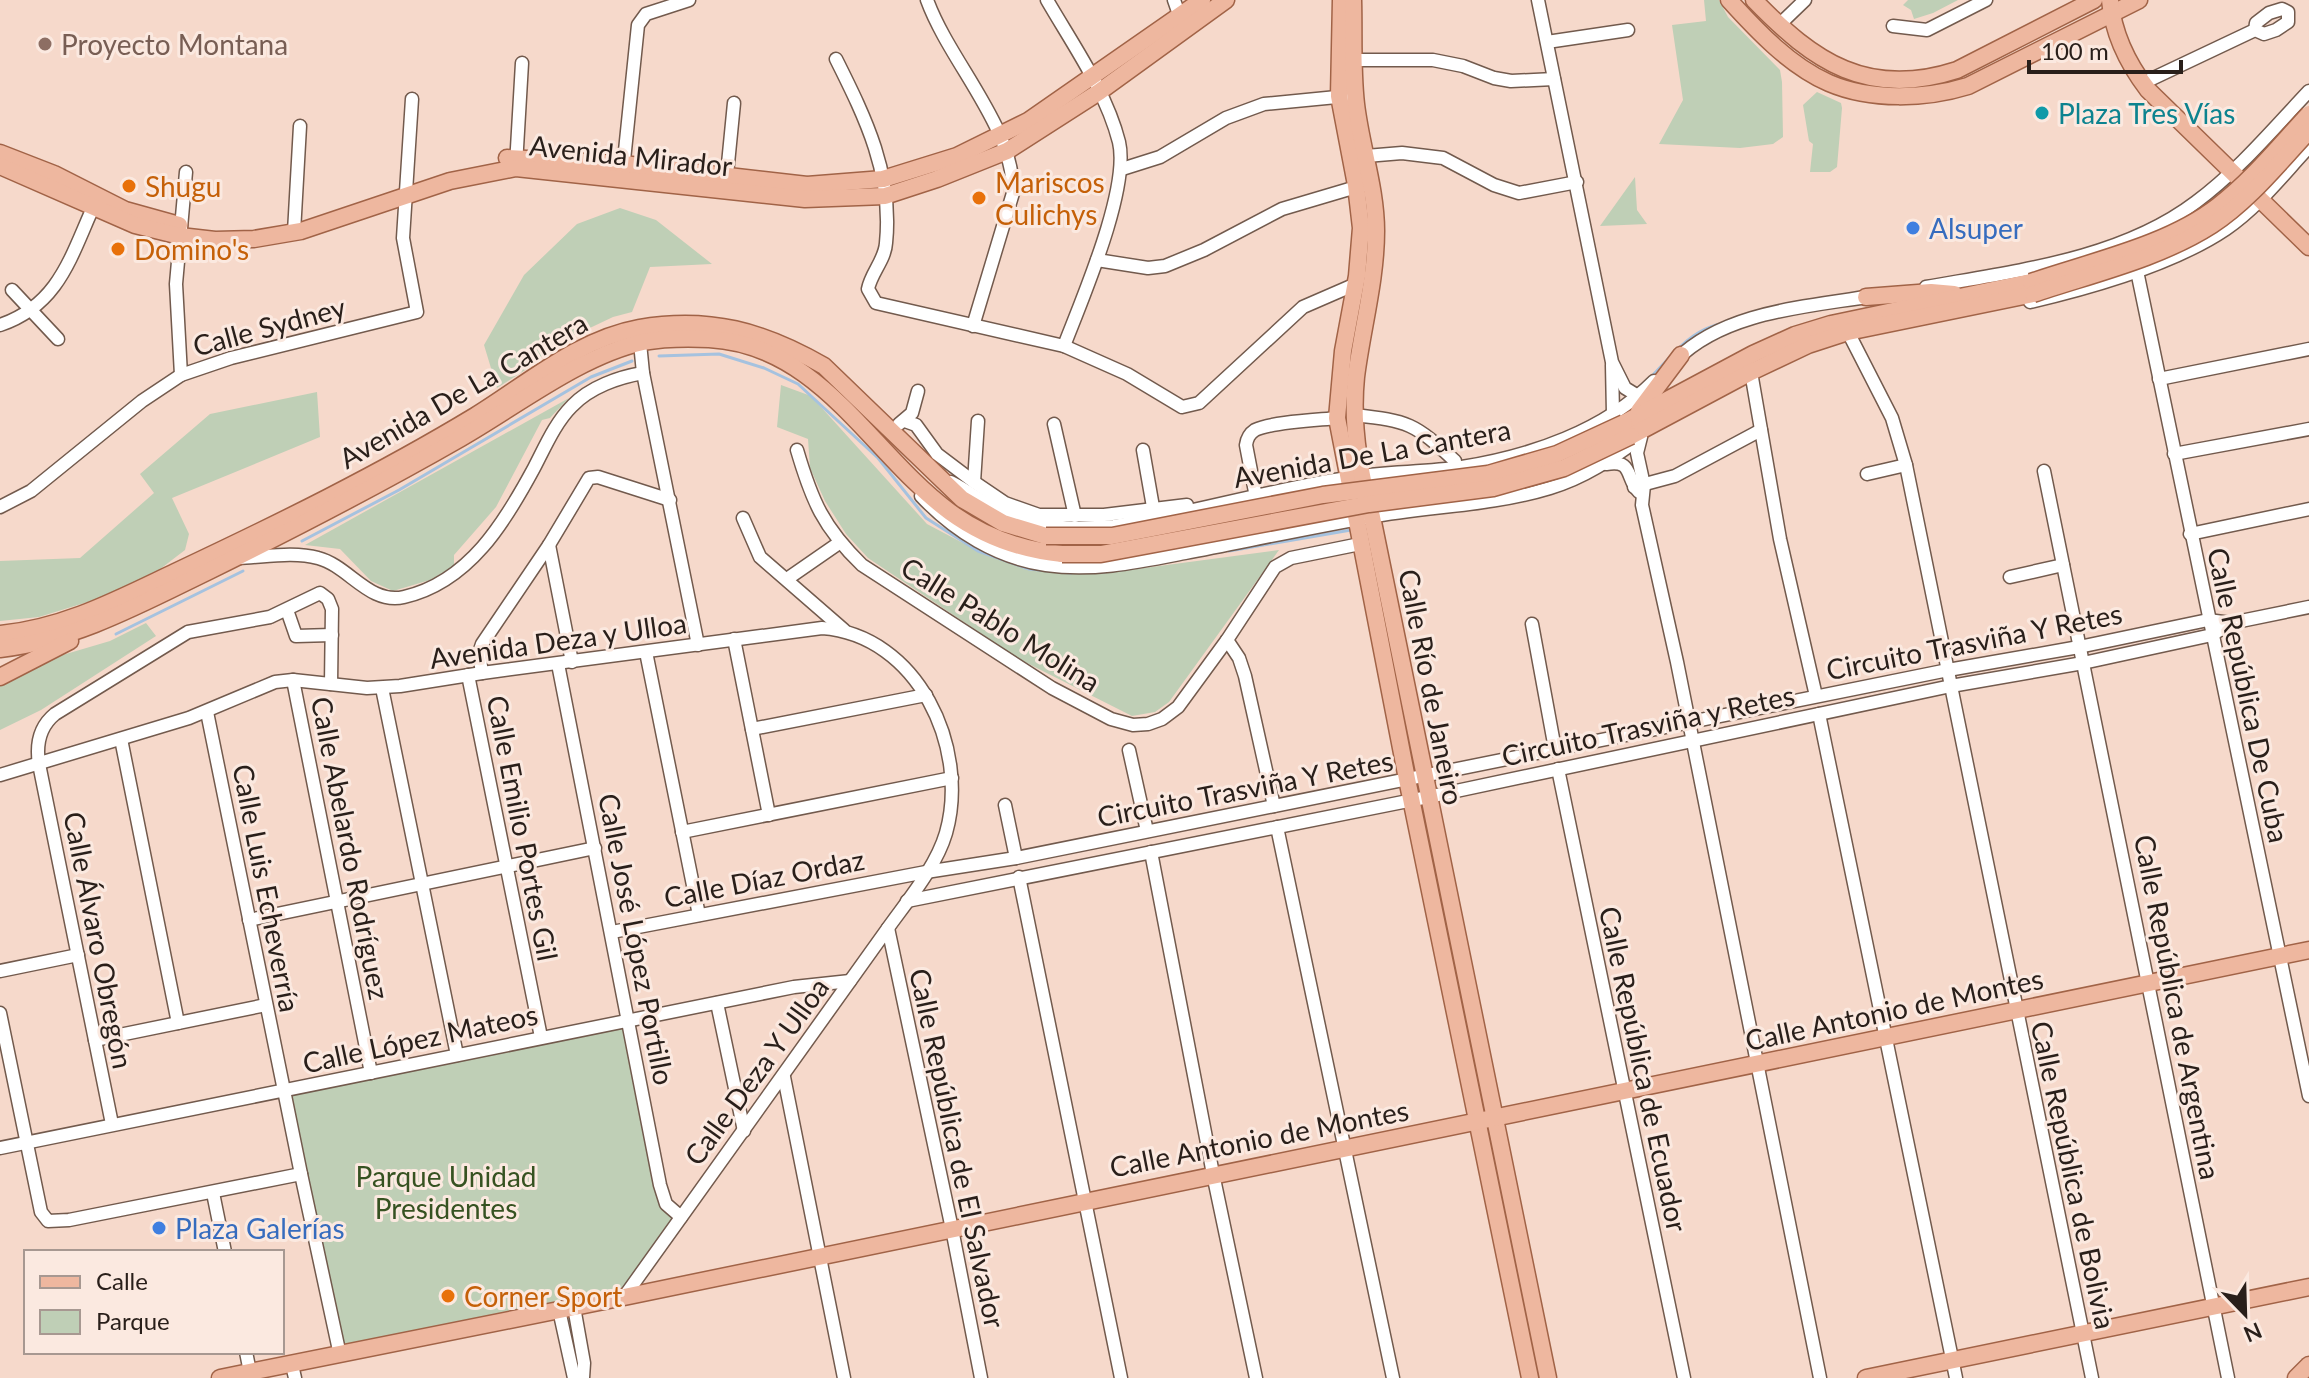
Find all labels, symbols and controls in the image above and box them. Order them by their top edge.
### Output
scale bar [2029,24,2181,74]
place label: Proyecto Montana [61,27,288,61]
marker: Proyecto Montana [36,35,54,53]
text: 100 m [2041,36,2109,65]
place label: Plaza Tres Vías [2058,96,2235,130]
marker: Plaza Tres Vías [2033,104,2051,122]
street label: Avenida Mirador [528,127,734,183]
place label: Mariscos Culichys [995,165,1105,231]
place label: Shugu [145,169,221,203]
marker: Shugu [120,177,138,195]
marker: Mariscos Culichys [970,189,988,207]
place label: Alsuper [1929,211,2023,245]
marker: Alsuper [1904,219,1922,237]
place label: Domino's [134,232,249,266]
marker: Domino's [109,240,127,258]
street label: Calle Sydney [189,289,350,363]
street label: Avenida De La Cantera [333,305,593,475]
street label: Avenida De La Cantera [1231,412,1513,494]
street label: Calle República De Cuba [2201,544,2297,846]
street label: Calle Pablo Molina [895,549,1107,699]
street label: Calle Río de Janeiro [1392,566,1472,808]
street label: Circuito Trasviña Y Retes [1823,596,2125,686]
street label: Avenida Deza y Ulloa [427,605,689,675]
street label: Circuito Trasviña y Retes [1498,677,1798,773]
street label: Calle Emilio Portes Gil [481,692,565,964]
street label: Calle Abelardo Rodríguez [305,694,397,1002]
street label: Circuito Trasviña Y Retes [1094,743,1396,833]
street label: Calle Luis Echeverría [226,761,308,1015]
street label: Calle José López Portillo [592,790,682,1088]
street label: Calle Álvaro Obregón [57,809,141,1071]
street label: Calle República de Argentina [2128,832,2228,1182]
street label: Calle Díaz Ordaz [661,842,867,914]
street label: Calle República de Ecuador [1593,903,1695,1235]
street label: Calle Antonio de Montes [1742,961,2046,1057]
street label: Calle República de El Salvador [903,965,1013,1331]
street label: Calle Deza Y Ulloa [677,971,835,1171]
street label: Calle López Mateos [299,996,541,1080]
street label: Calle República de Bolivia [2025,1018,2123,1332]
street label: Calle Antonio de Montes [1107,1092,1411,1184]
park label: Parque Unidad Presidentes [356,1159,536,1225]
place label: Plaza Galerías [175,1211,345,1245]
marker: Plaza Galerías [150,1219,168,1237]
legend [24,1250,284,1354]
text: Calle [96,1266,148,1295]
north arrow [2205,1274,2285,1354]
place label: Corner Sport [464,1279,622,1313]
marker: Corner Sport [439,1287,457,1305]
text: Parque [96,1306,170,1335]
text: N [2240,1317,2266,1349]

